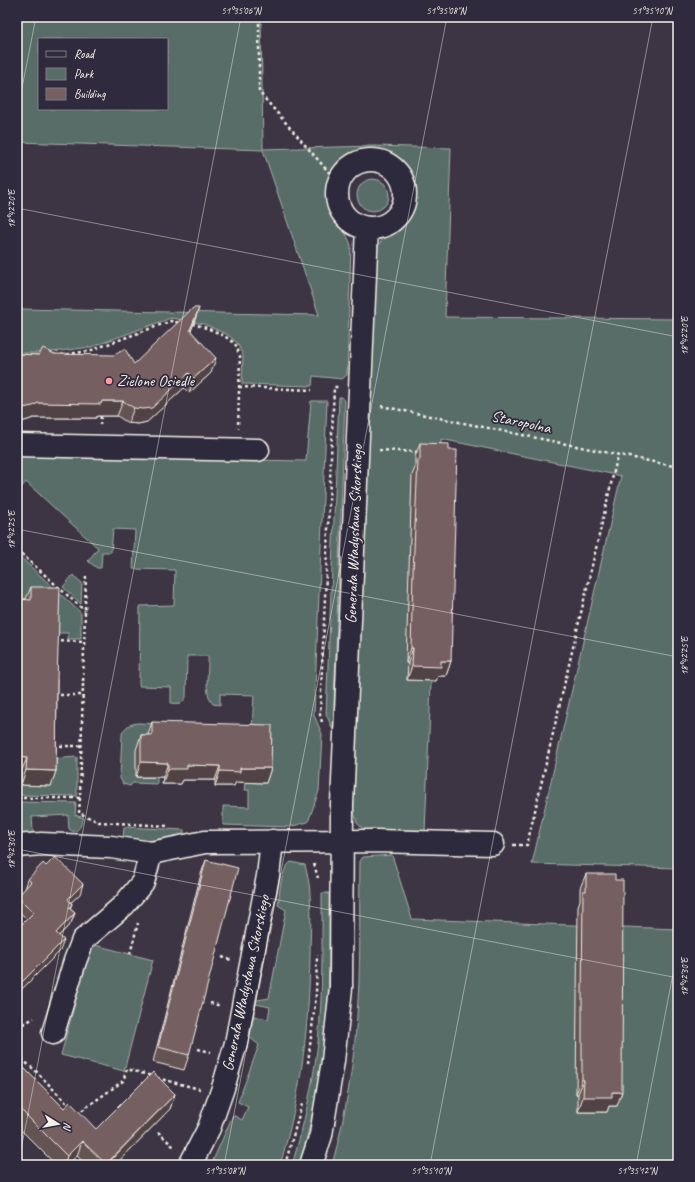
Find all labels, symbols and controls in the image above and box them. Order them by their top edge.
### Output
text: 51°35'06"N [221,4,263,17]
text: 51°35'08"N [426,4,468,17]
text: 51°35'10"N [632,4,674,17]
legend [38,38,168,110]
text: Road [74,46,96,62]
text: Park [74,66,95,82]
text: Building [74,86,106,102]
text: 18°42'20"E [5,188,18,228]
text: 18°42'20"E [678,315,691,355]
place label: Zielone Osiedle [117,371,196,391]
marker: Zielone Osiedle [104,376,114,386]
street label: Staropolna [489,406,554,438]
street label: Generała Władysława Sikorskiego [341,443,367,624]
text: 18°42'25"E [5,509,18,549]
text: 18°42'25"E [678,635,691,675]
text: 18°42'30"E [5,829,18,869]
street label: Generała Władysława Sikorskiego [218,892,275,1073]
text: 18°42'30"E [678,956,691,996]
north arrow [38,1104,78,1144]
text: N [60,1121,75,1133]
text: 51°35'08"N [205,1164,247,1177]
text: 51°35'10"N [411,1164,453,1177]
text: 51°35'12"N [617,1164,659,1177]

